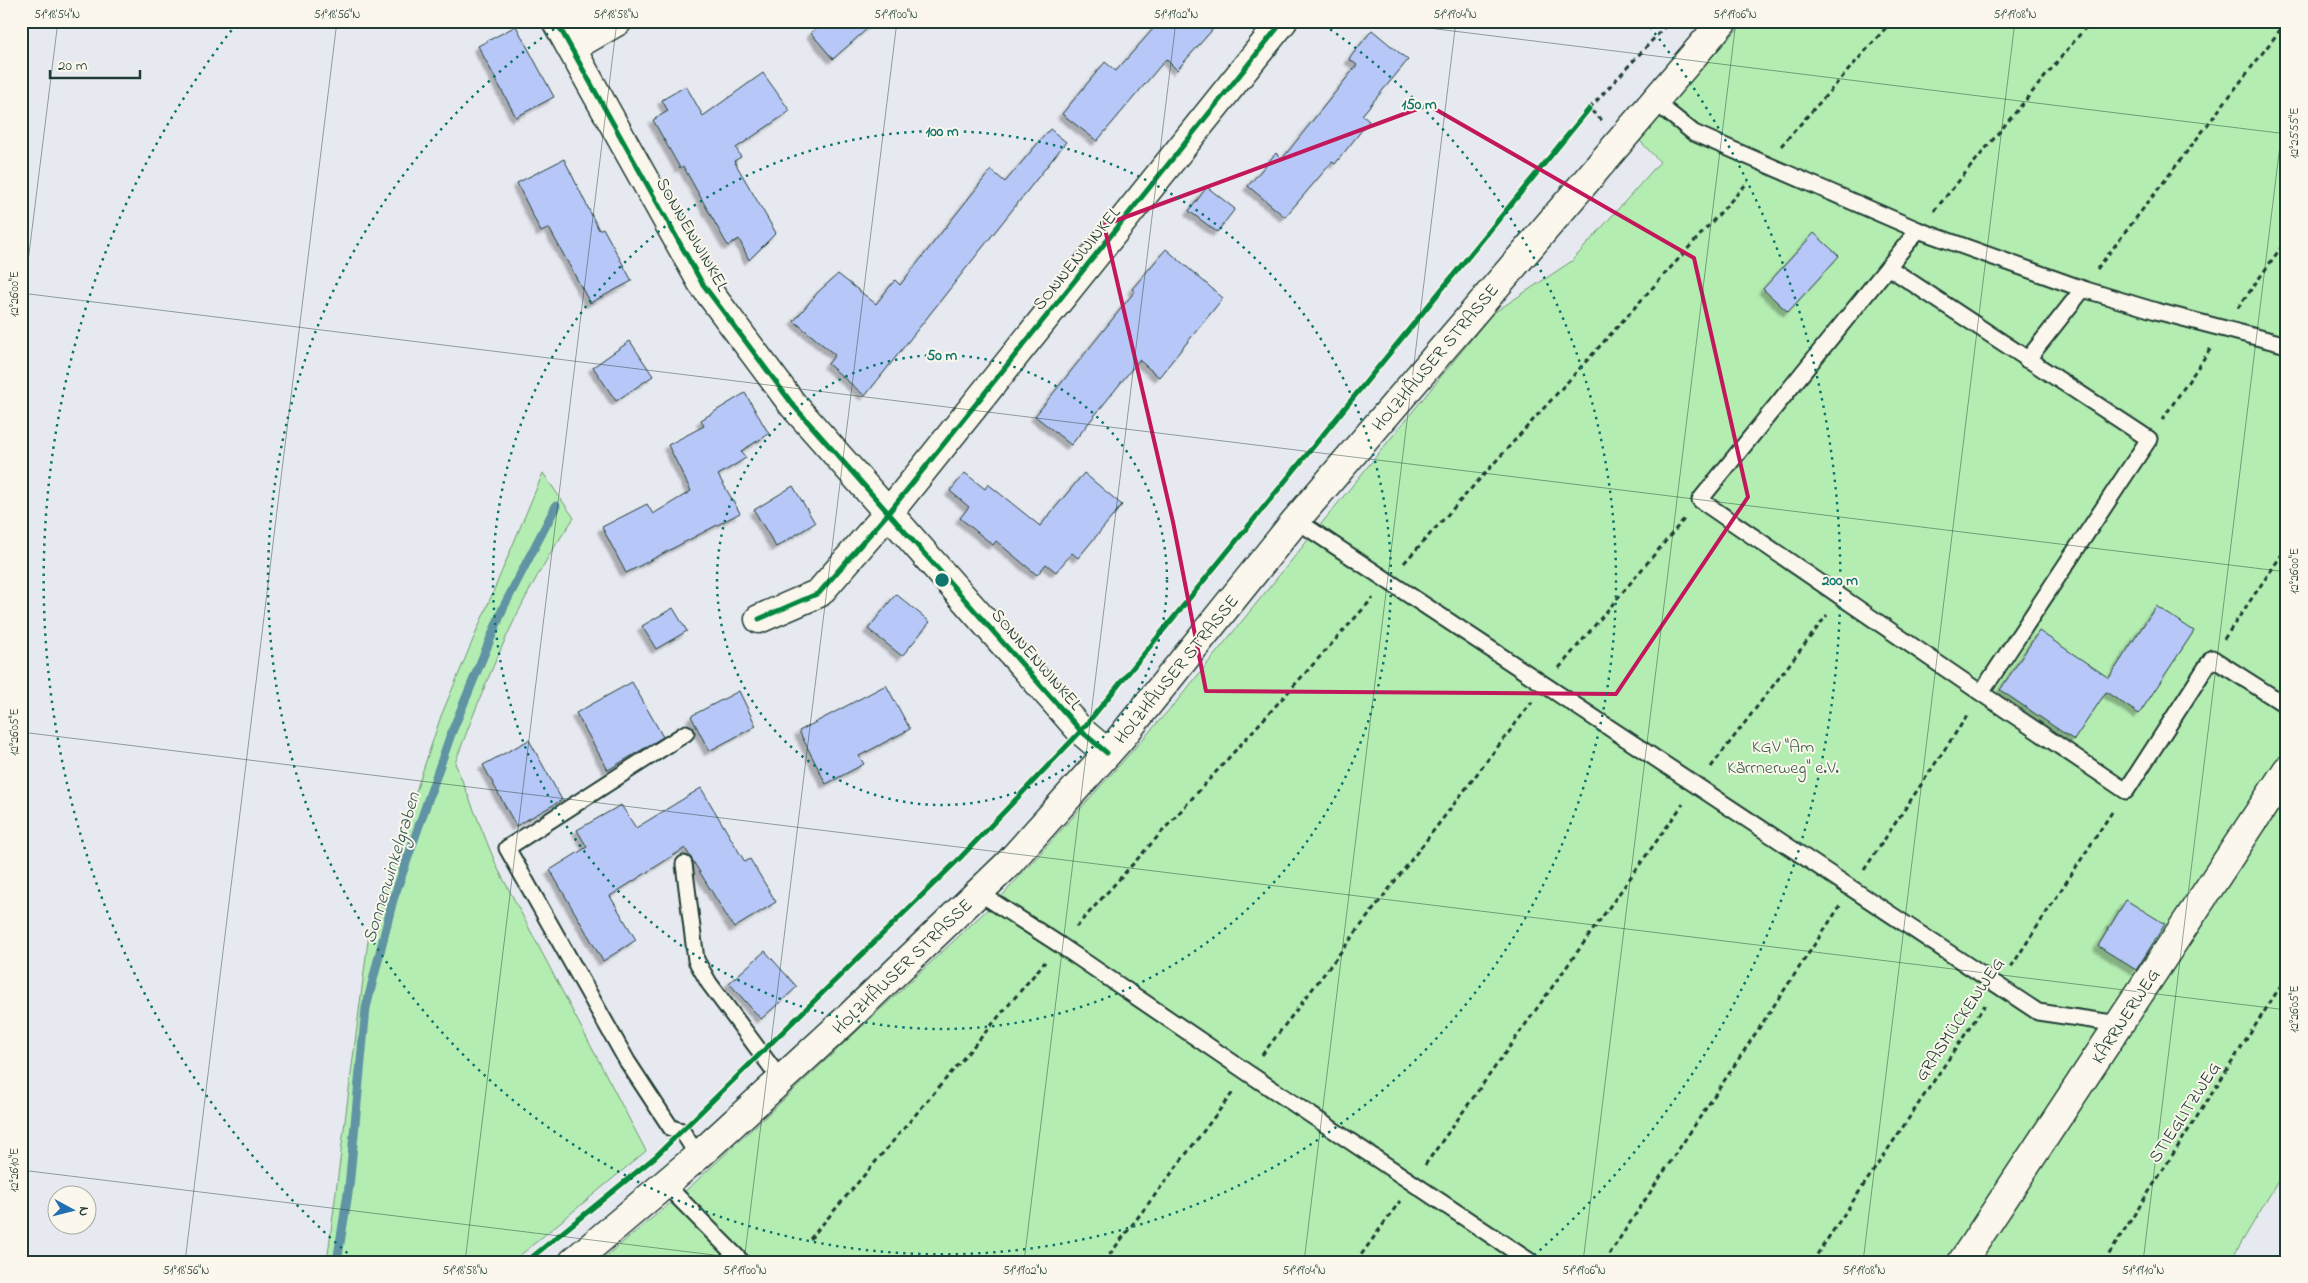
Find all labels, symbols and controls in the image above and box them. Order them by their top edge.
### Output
text: 51°18'54"N [34,6,80,24]
text: 51°18'56"N [314,6,360,24]
text: 51°18'58"N [593,6,639,24]
text: 51°19'00"N [874,6,918,24]
text: 51°19'02"N [1154,6,1198,24]
text: 51°19'04"N [1433,6,1477,24]
text: 51°19'06"N [1713,6,1757,24]
text: 51°19'08"N [1993,6,2037,24]
scale bar [50,48,140,80]
text: 20 m [58,55,88,77]
text: 150 m [1401,94,1437,116]
text: 12°25'55"E [2286,108,2304,158]
text: 100 m [925,121,959,143]
street label: SONNENWINKEL [648,173,735,297]
street label: SONNENWINKEL [1027,201,1128,317]
text: 12°26'00"E [6,271,24,317]
street label: HOLZHÄUSER STRASSE [1367,279,1506,438]
text: 50 m [927,345,958,367]
text: 12°26'00"E [2286,548,2304,594]
text: 200 m [1821,570,1858,592]
centre of rings [933,571,951,589]
street label: HOLZHÄUSER STRASSE [1109,590,1246,751]
street label: SONNENWINKEL [984,604,1087,717]
text: 12°26'05"E [6,708,24,756]
park label: KGV "Am Kärrnerweg" e.V. [1727,735,1839,783]
water label: Sonnenwinkelgraben [357,788,429,947]
street label: HOLZHÄUSER STRASSE [827,893,979,1041]
street label: GRASMÜCKENWEG [1910,953,2012,1087]
street label: KÄRRNERWEG [2086,964,2167,1070]
text: 12°26'05"E [2286,985,2304,1033]
street label: STIEGLITZWEG [2143,1057,2228,1169]
text: 12°26'10"E [6,1148,24,1192]
north arrow [48,1186,98,1236]
text: N [72,1205,94,1217]
text: 51°18'56"N [163,1262,209,1280]
text: 51°18'58"N [442,1262,488,1280]
text: 51°19'00"N [723,1262,767,1280]
text: 51°19'02"N [1003,1262,1047,1280]
text: 51°19'04"N [1282,1262,1326,1280]
text: 51°19'06"N [1562,1262,1606,1280]
text: 51°19'08"N [1842,1262,1886,1280]
text: 51°19'10"N [2122,1262,2164,1280]

